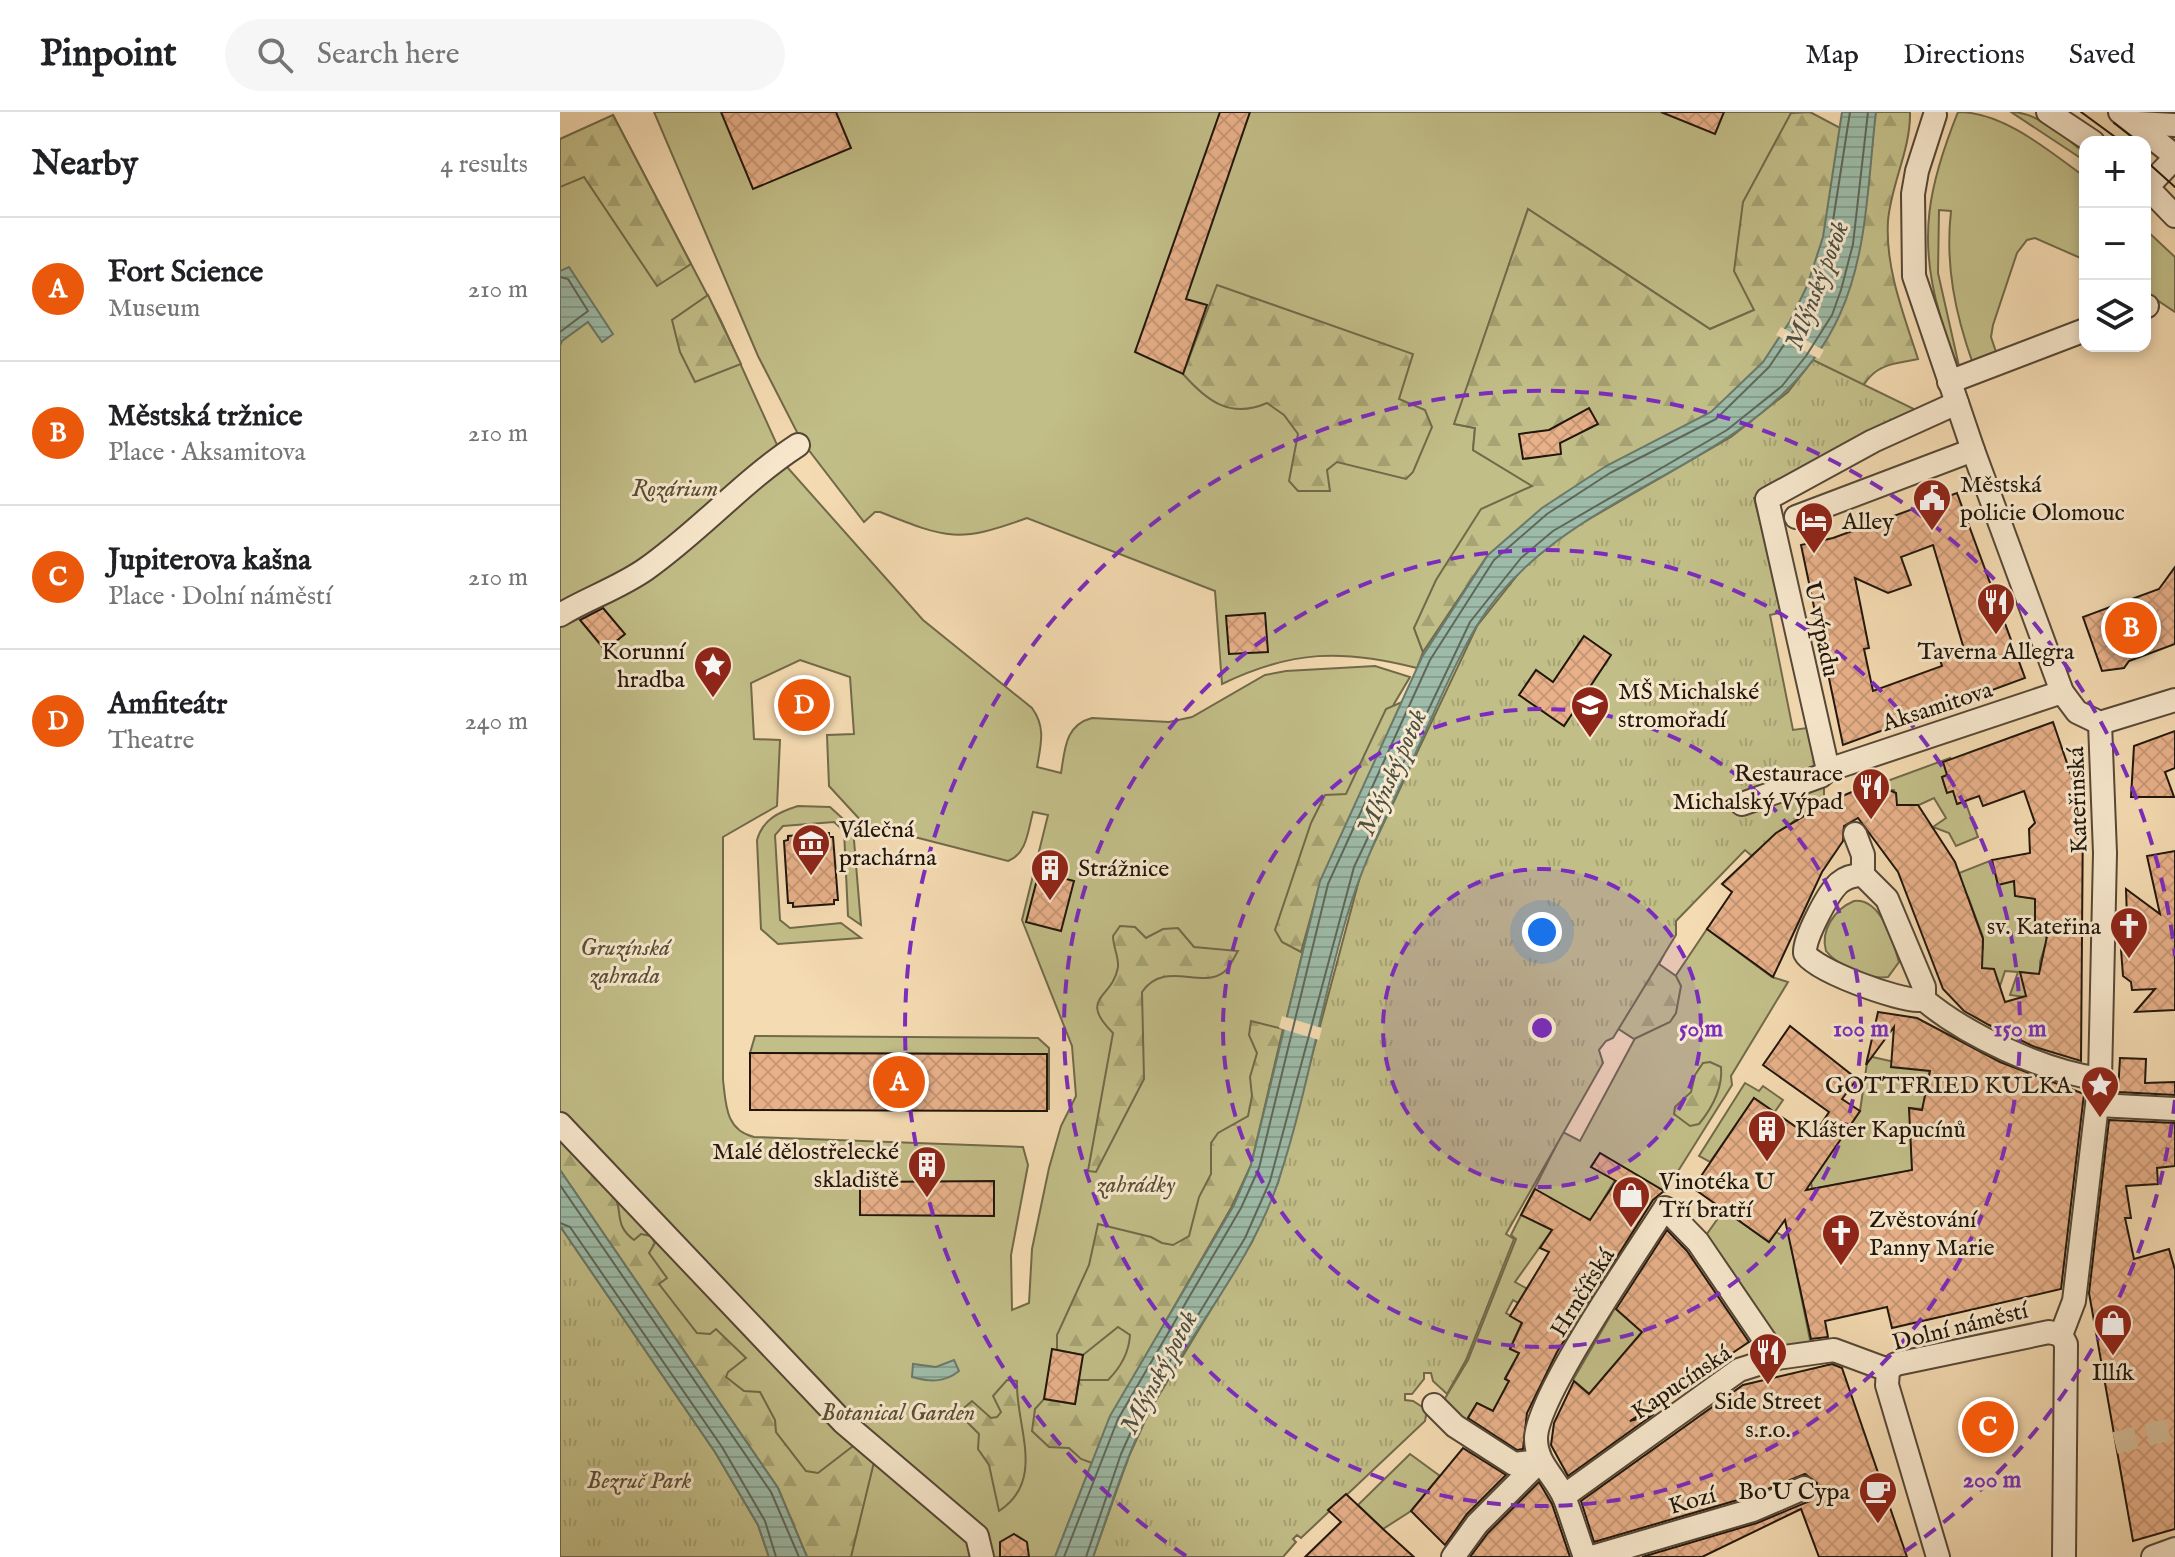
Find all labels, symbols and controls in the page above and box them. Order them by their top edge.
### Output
search box [225,19,785,91]
text: Pinpoint [40,31,177,79]
icon: search [253,33,297,77]
text: Search here [317,36,460,74]
text: Map [1805,38,1859,73]
text: Directions [1903,38,2025,73]
text: Saved [2069,38,2135,73]
map controls [2079,136,2151,352]
button: + [2079,136,2151,208]
text: Nearby [32,143,138,186]
text: 4 results [440,148,528,181]
button: − [2079,208,2151,280]
water label: Mlýnský potok [1778,216,1857,354]
text: Fort Science [108,254,263,292]
text: A [49,273,67,306]
text: 210 m [468,273,528,306]
button: layers [2079,280,2151,352]
text: Museum [108,292,200,325]
text: Městská tržnice [108,398,302,436]
text: B [49,417,67,450]
text: 210 m [468,417,528,450]
text: Place · Aksamitova [108,436,306,469]
place label: Městská policie Olomouc [1960,470,2125,529]
park label: Rozárium [632,474,718,505]
public building icon: Městská policie Olomouc [1911,477,1953,532]
hotel icon: Alley [1793,500,1835,555]
place label: Alley [1841,507,1894,538]
text: Jupiterova kašna [108,542,311,580]
text: C [49,561,67,594]
text: 210 m [468,561,528,594]
street label: U výpadu [1795,579,1846,680]
text: Place · Dolní náměstí [108,580,332,613]
restaurant icon: Taverna Allegra [1975,581,2017,636]
pin: B [2105,598,2157,658]
place label: Korunní hradba [602,637,687,696]
place label: Taverna Allegra [1918,637,2075,668]
place icon: Korunní hradba [692,644,734,699]
pin: D [778,675,830,735]
street label: Aksamitova [1877,675,1997,740]
place label: MŠ Michalské stromořadí [1618,677,1759,736]
school or university icon: MŠ Michalské stromořadí [1569,684,1611,739]
text: Amfiteátr [108,686,227,724]
water label: Mlýnský potok [1350,704,1435,841]
text: D [48,705,68,738]
text: 240 m [465,705,528,738]
text: Theatre [108,724,194,757]
street label: Kateřinská [2061,745,2096,854]
place label: Restaurace Michalský Výpad [1672,759,1843,818]
restaurant icon: Restaurace Michalský Výpad [1850,766,1892,821]
place label: Válečná prachárna [838,815,937,874]
museum icon: Válečná prachárna [790,822,832,877]
building icon: Strážnice [1029,847,1071,902]
place label: Strážnice [1078,854,1169,885]
church icon: sv. Kateřina [2108,905,2150,960]
your location [1522,912,1562,952]
place label: sv. Kateřina [1987,912,2102,943]
park label: Gruzínská zahrada [580,933,672,992]
centre of rings [1528,1014,1556,1042]
text: 50 m [1679,1014,1724,1045]
text: 100 m [1833,1014,1890,1045]
text: 150 m [1993,1014,2047,1045]
pin: A [873,1052,925,1112]
place icon: GOTTFRIED KULKA [2079,1064,2121,1119]
place label: GOTTFRIED KULKA [1825,1071,2073,1102]
building icon: Klášter Kapucínů [1746,1108,1788,1163]
place label: Klášter Kapucínů [1795,1115,1966,1146]
place label: Malé dělostřelecké skladiště [712,1137,899,1196]
building icon: Malé dělostřelecké skladiště [906,1144,948,1199]
place label: Vinotéka U Tří bratří [1658,1167,1776,1226]
park label: zahrádky [1097,1170,1176,1201]
shop icon: Vinotéka U Tří bratří [1610,1174,1652,1229]
place label: Zvěstování Panny Marie [1869,1205,1995,1264]
church icon: Zvěstování Panny Marie [1820,1212,1862,1267]
street label: Hrnčířská [1544,1242,1623,1343]
street label: Dolní náměstí [1889,1295,2033,1359]
shop icon: Illík [2092,1302,2134,1357]
water label: Mlýnský potok [1113,1305,1206,1440]
restaurant icon: Side Street s.r.o. [1747,1331,1789,1386]
street label: Kapucínská [1626,1338,1738,1428]
place label: Illík [2092,1358,2135,1389]
place label: Side Street s.r.o. [1714,1387,1822,1446]
pin: C [1962,1397,2014,1457]
park label: Botanical Garden [821,1398,975,1429]
text: 200 m [1963,1465,2022,1496]
park label: Bezruč Park [587,1466,692,1497]
cafe icon: Bo U Cypa [1857,1470,1899,1525]
place label: Bo U Cypa [1738,1477,1851,1508]
street label: Kozí [1665,1480,1721,1523]

